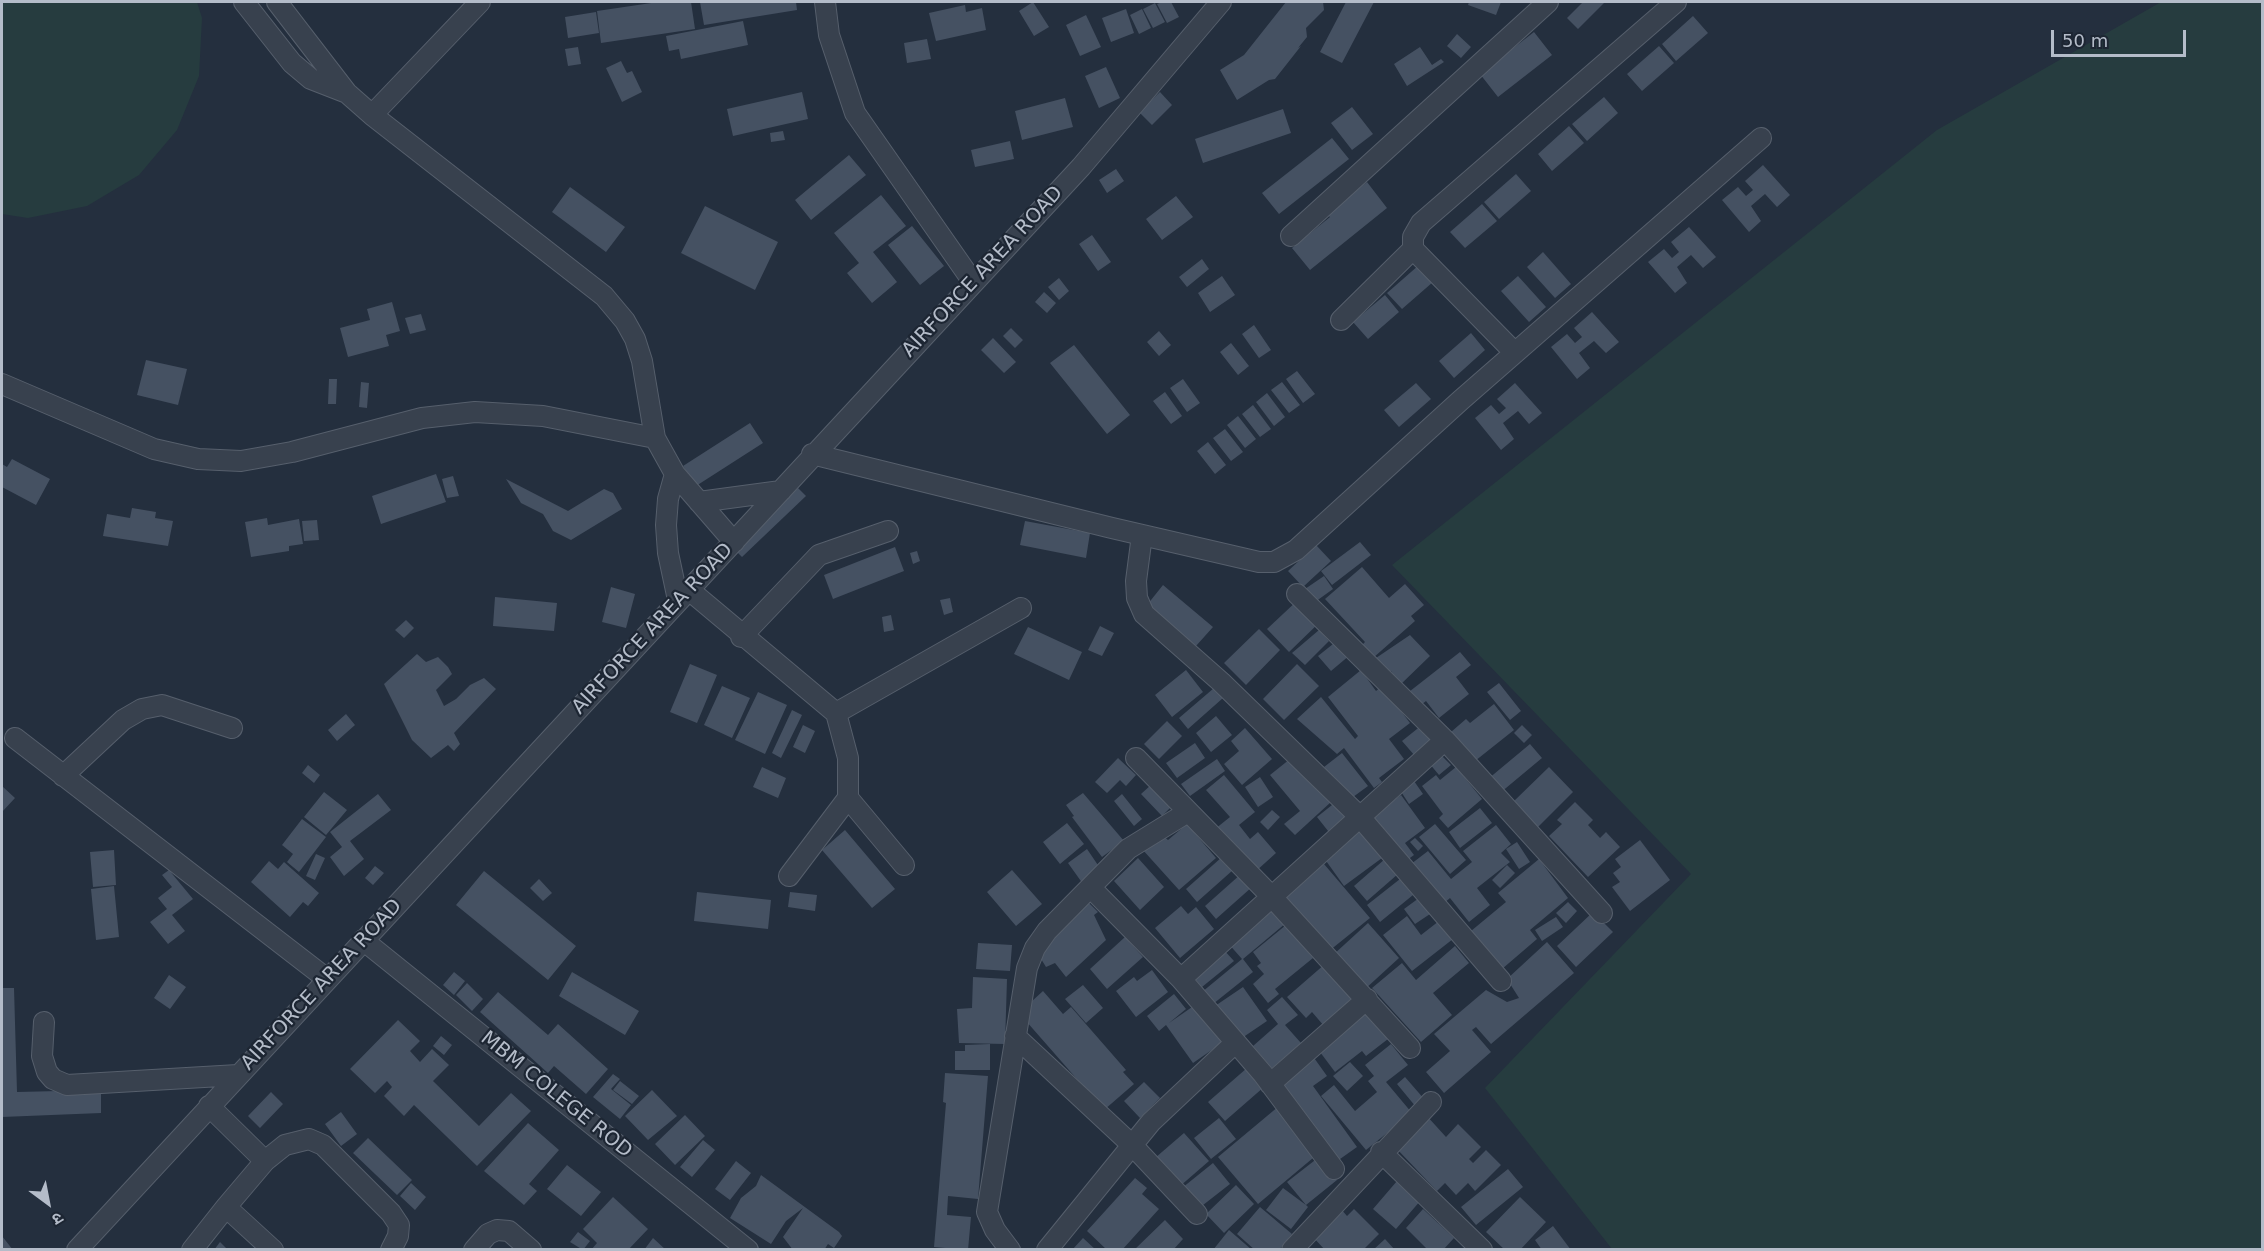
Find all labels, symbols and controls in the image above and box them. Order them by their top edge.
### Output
scale bar [2054,18,2189,56]
text: 50 m [2062,30,2108,51]
street label: AIRFORCE AREA ROAD [897,181,1069,363]
street label: AIRFORCE AREA ROAD [567,538,739,720]
street label: AIRFORCE AREA ROAD [236,894,408,1076]
street label: MBM COLEGE ROD [476,1027,636,1163]
north arrow [18,1173,78,1233]
text: उ [49,1208,67,1229]

